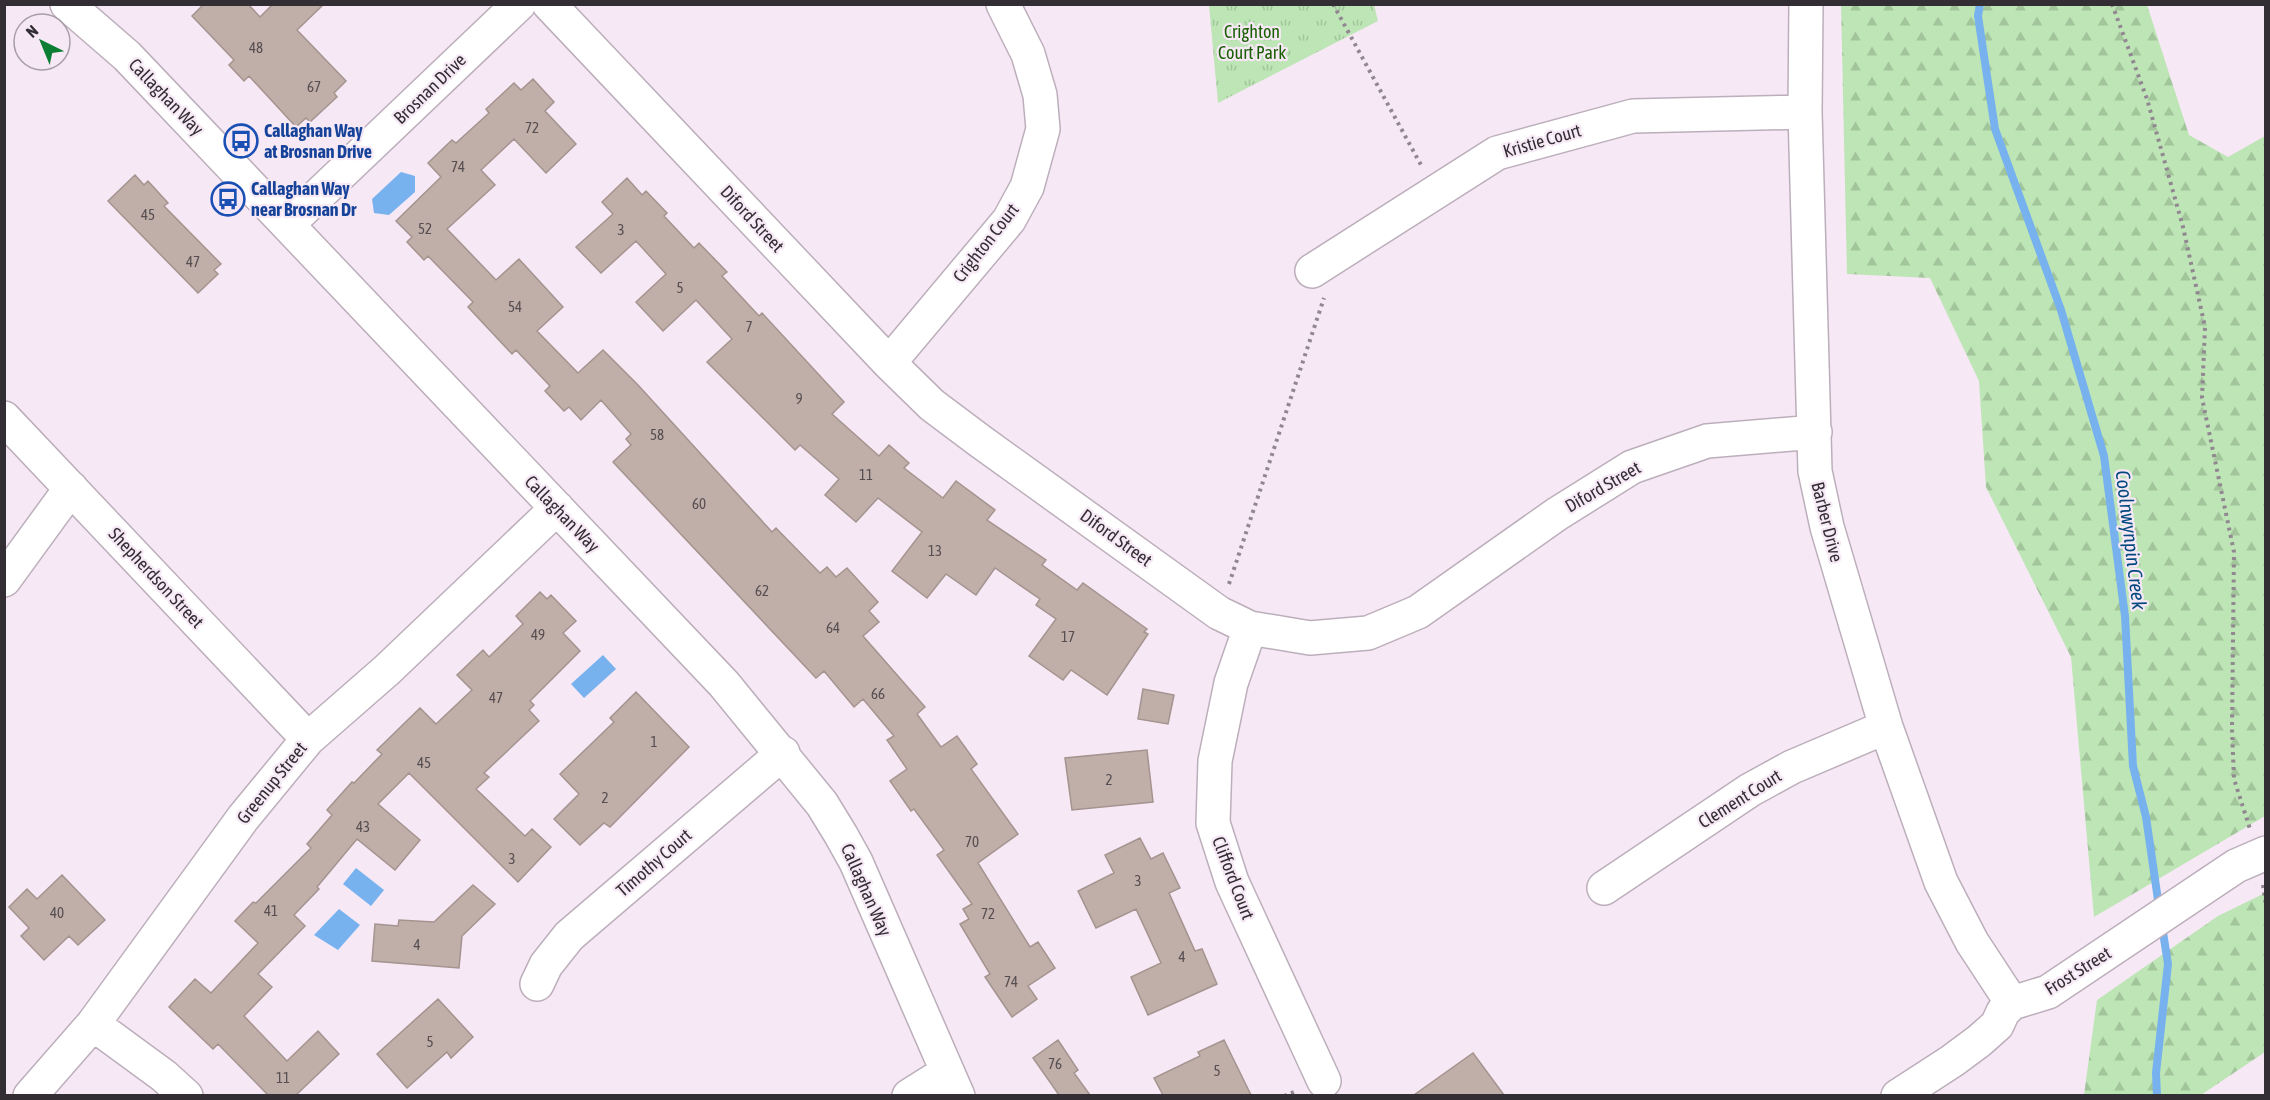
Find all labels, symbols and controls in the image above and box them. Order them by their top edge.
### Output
north arrow [12,12,72,72]
text: N [22,21,41,41]
park label: Crighton Court Park [1218,21,1286,63]
house number: 48 [249,39,263,56]
street label: Brosnan Drive [389,49,470,128]
street label: Callaghan Way [125,54,208,139]
house number: 67 [307,78,321,95]
house number: 72 [525,119,539,136]
street label: Kristie Court [1500,119,1583,162]
place label: Callaghan Way at Brosnan Drive [264,120,372,162]
bus stop icon: Callaghan Way at Brosnan Drive [223,123,259,159]
house number: 74 [451,158,465,175]
place label: Callaghan Way near Brosnan Dr [251,178,357,220]
bus stop icon: Callaghan Way near Brosnan Dr [210,181,246,217]
street label: Diford Street [716,181,789,256]
street label: Crighton Court [948,199,1023,286]
house number: 45 [141,206,155,223]
house number: 52 [418,220,432,237]
house number: 3 [617,221,625,238]
house number: 47 [186,253,200,270]
house number: 5 [676,279,684,296]
house number: 54 [508,298,522,315]
house number: 7 [745,318,753,335]
house number: 9 [795,390,803,407]
house number: 58 [650,426,664,443]
street label: Diford Street [1561,457,1644,517]
house number: 11 [859,466,873,483]
water label: Coolnwynpin Creek [2112,469,2151,611]
street label: Callaghan Way [521,471,604,556]
street label: Barber Drive [1807,480,1848,564]
house number: 60 [692,495,706,512]
street label: Diford Street [1076,505,1156,571]
street label: Shepherdson Street [105,523,208,632]
house number: 13 [928,542,942,559]
house number: 62 [755,582,769,599]
house number: 64 [826,619,840,636]
house number: 49 [531,626,545,643]
house number: 17 [1061,628,1075,645]
house number: 66 [871,685,885,702]
house number: 47 [489,689,503,706]
house number: 1 [650,733,658,750]
street label: Greenup Street [232,738,311,828]
house number: 45 [417,754,431,771]
street label: Clement Court [1694,765,1785,832]
house number: 2 [1105,771,1113,788]
house number: 2 [601,789,609,806]
house number: 43 [356,818,370,835]
street label: Timothy Court [612,824,695,901]
house number: 70 [965,833,979,850]
street label: Clifford Court [1208,833,1259,922]
street label: Callaghan Way [837,840,896,939]
house number: 3 [508,850,516,867]
house number: 3 [1134,872,1142,889]
house number: 41 [264,902,278,919]
house number: 40 [50,904,64,921]
house number: 72 [981,905,995,922]
house number: 4 [413,936,421,953]
street label: Frost Street [2041,942,2115,999]
house number: 4 [1178,948,1186,965]
house number: 74 [1004,973,1018,990]
house number: 5 [426,1033,434,1050]
house number: 76 [1048,1055,1062,1072]
house number: 5 [1213,1062,1221,1079]
house number: 11 [276,1069,290,1086]

